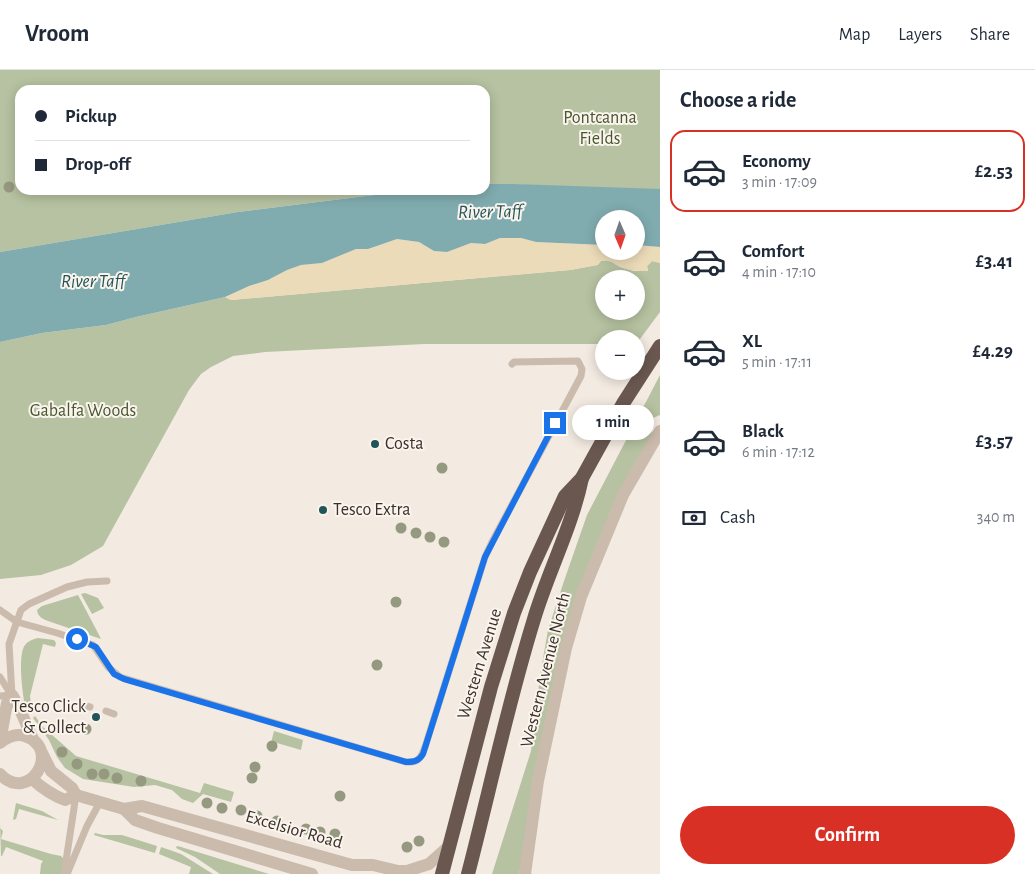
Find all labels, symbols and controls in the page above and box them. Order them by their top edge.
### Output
text: Vroom [25,22,89,46]
text: Map [839,26,870,44]
text: Layers [898,26,942,44]
text: Share [970,26,1010,44]
text: Choose a ride [680,89,796,111]
text: Pickup [65,107,117,126]
park label: Pontcanna Fields [563,109,637,148]
icon: car [682,149,727,194]
text: Economy [742,152,811,171]
text: Drop-off [65,155,130,174]
text: £2.53 [975,162,1013,181]
text: 3 min · 17:09 [742,174,817,190]
water label: River Taff [458,202,526,222]
north arrow [595,210,645,260]
map controls [595,210,645,380]
icon: car [682,239,727,284]
text: Comfort [742,242,804,261]
text: £3.41 [976,252,1013,271]
text: 4 min · 17:10 [742,264,816,280]
button: + [595,270,645,320]
water label: River Taff [61,272,129,291]
icon: car [682,329,727,374]
button: − [595,330,645,380]
text: XL [742,332,762,351]
text: £4.29 [972,342,1013,361]
text: 5 min · 17:11 [742,354,812,370]
park label: Gabalfa Woods [30,402,136,420]
callout: 1 min [572,406,655,440]
route end [544,412,566,434]
text: 1 min [596,414,630,430]
icon: car [682,419,727,464]
text: Black [742,422,784,441]
text: £3.57 [976,432,1013,451]
place label: Costa [385,435,424,453]
marker: Costa [369,438,381,450]
text: 6 min · 17:12 [742,444,815,460]
place label: Tesco Extra [333,501,411,519]
marker: Tesco Extra [317,504,329,516]
icon: cash [680,504,708,532]
text: Cash [720,508,756,527]
text: 340 m [977,509,1015,525]
street label: Western Avenue North [518,591,574,749]
street label: Western Avenue [455,607,505,721]
route start [66,628,88,650]
place label: Tesco Click & Collect [11,698,87,737]
marker: Tesco Click & Collect [90,711,102,723]
button: Confirm [680,806,1015,864]
street label: Excelsior Road [243,808,345,852]

